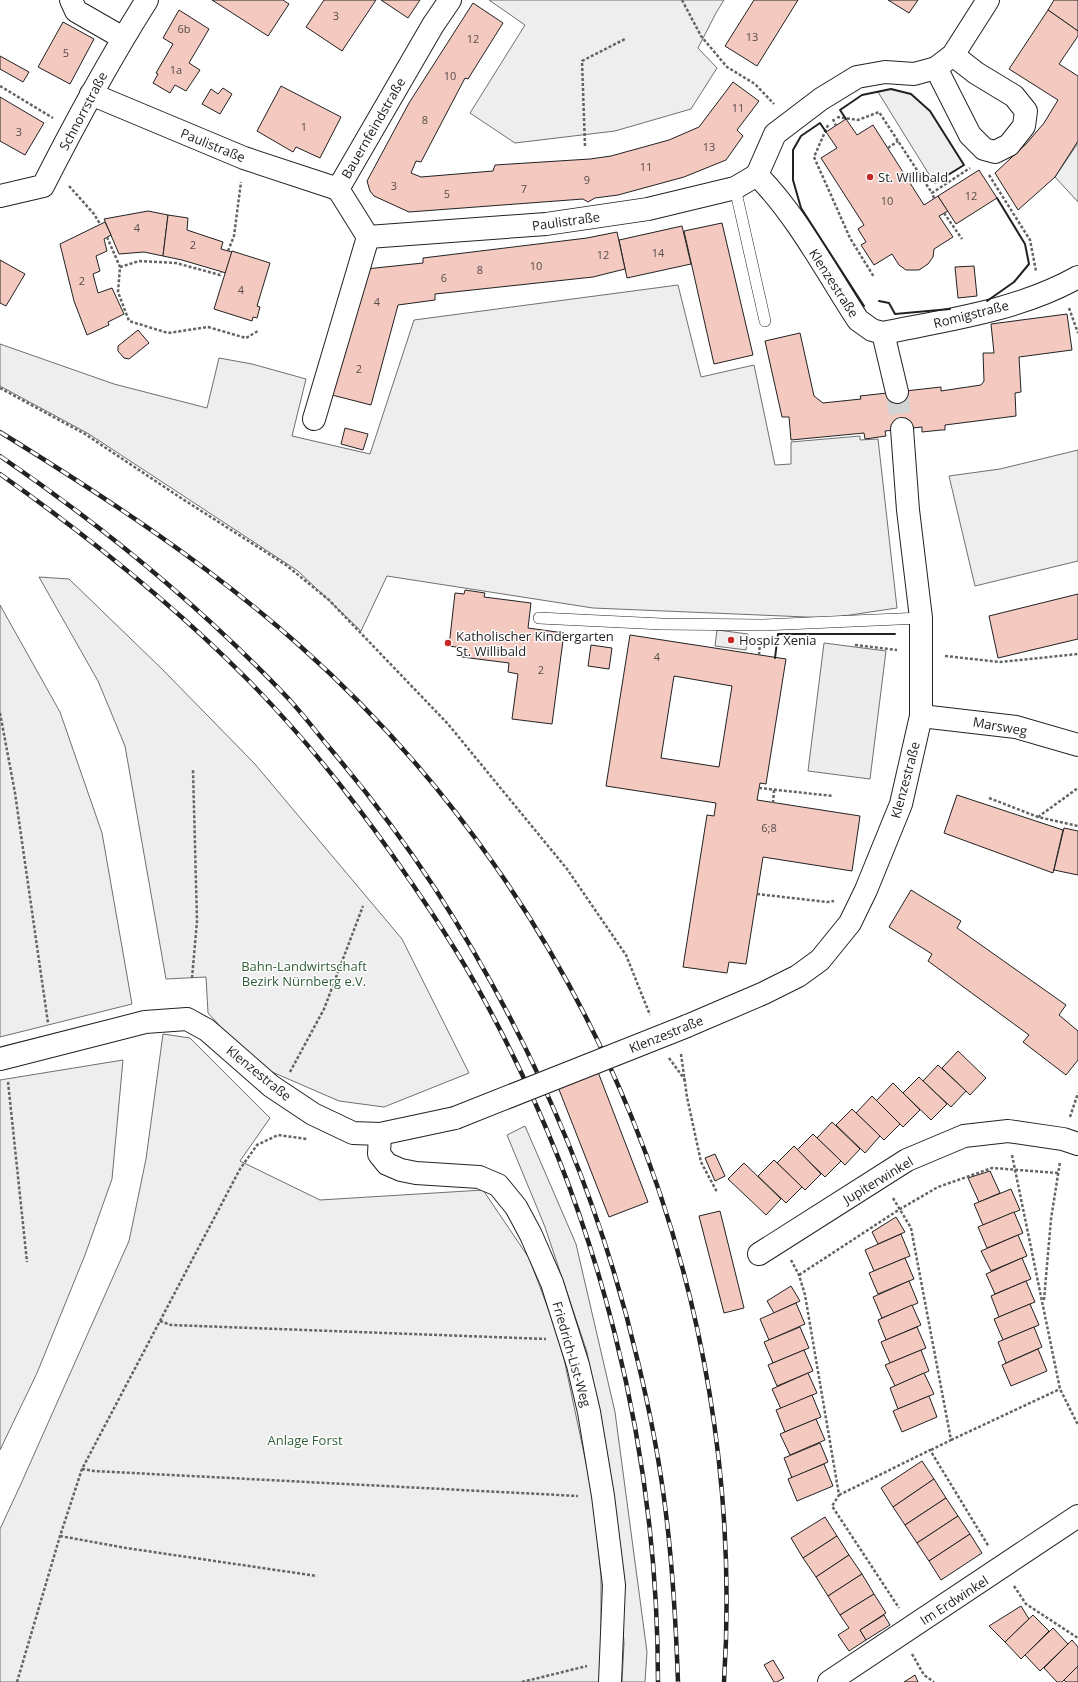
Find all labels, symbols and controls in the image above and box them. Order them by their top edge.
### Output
house number: 3 [333,8,339,23]
house number: 6b [177,21,191,36]
house number: 13 [746,29,758,44]
house number: 12 [467,31,479,46]
house number: 5 [63,45,69,60]
house number: 1a [170,62,182,77]
house number: 10 [444,68,456,83]
street label: Schnorrstraße [55,69,111,153]
street label: Bauernfeindstraße [337,74,409,182]
house number: 11 [732,100,744,115]
house number: 8 [422,112,428,127]
house number: 1 [301,119,307,134]
house number: 3 [16,124,22,139]
street label: Paulistraße [178,124,248,166]
house number: 13 [703,139,715,154]
house number: 11 [640,159,652,174]
place label: St. Willibald [878,168,948,186]
house number: 9 [584,172,590,187]
marker: St. Willibald [865,172,875,182]
house number: 3 [391,178,397,193]
house number: 7 [521,181,527,196]
house number: 5 [444,186,450,201]
house number: 12 [965,188,977,203]
house number: 10 [881,193,893,208]
street label: Paulistraße [531,207,601,235]
house number: 4 [134,220,141,235]
house number: 2 [190,237,196,252]
house number: 14 [652,245,665,260]
street label: Klenzestraße [805,245,863,321]
house number: 12 [597,247,609,262]
house number: 10 [530,258,542,273]
house number: 8 [477,262,483,277]
house number: 6 [441,270,447,285]
house number: 2 [79,273,85,288]
house number: 4 [238,282,245,297]
house number: 4 [374,294,381,309]
street label: Romigstraße [931,296,1011,332]
house number: 2 [356,361,362,376]
place label: Katholischer Kindergarten St. Willibald [456,627,614,660]
place label: Hospiz Xenia [739,631,817,649]
marker: Hospiz Xenia [726,635,736,645]
marker: Katholischer Kindergarten St. Willibald [443,638,453,648]
house number: 4 [654,649,661,664]
house number: 2 [538,662,544,677]
street label: Marsweg [971,712,1029,740]
street label: Klenzestraße [886,740,924,820]
house number: 6;8 [761,820,777,835]
park label: Bahn-Landwirtschaft Bezirk Nürnberg e.V. [241,957,367,990]
street label: Klenzestraße [626,1011,706,1057]
street label: Klenzestraße [223,1041,295,1105]
street label: Jupiterwinkel [838,1152,916,1209]
street label: Friedrich-List-Weg [548,1299,596,1409]
park label: Anlage Forst [267,1431,343,1449]
street label: Im Erdwinkel [916,1571,992,1629]

